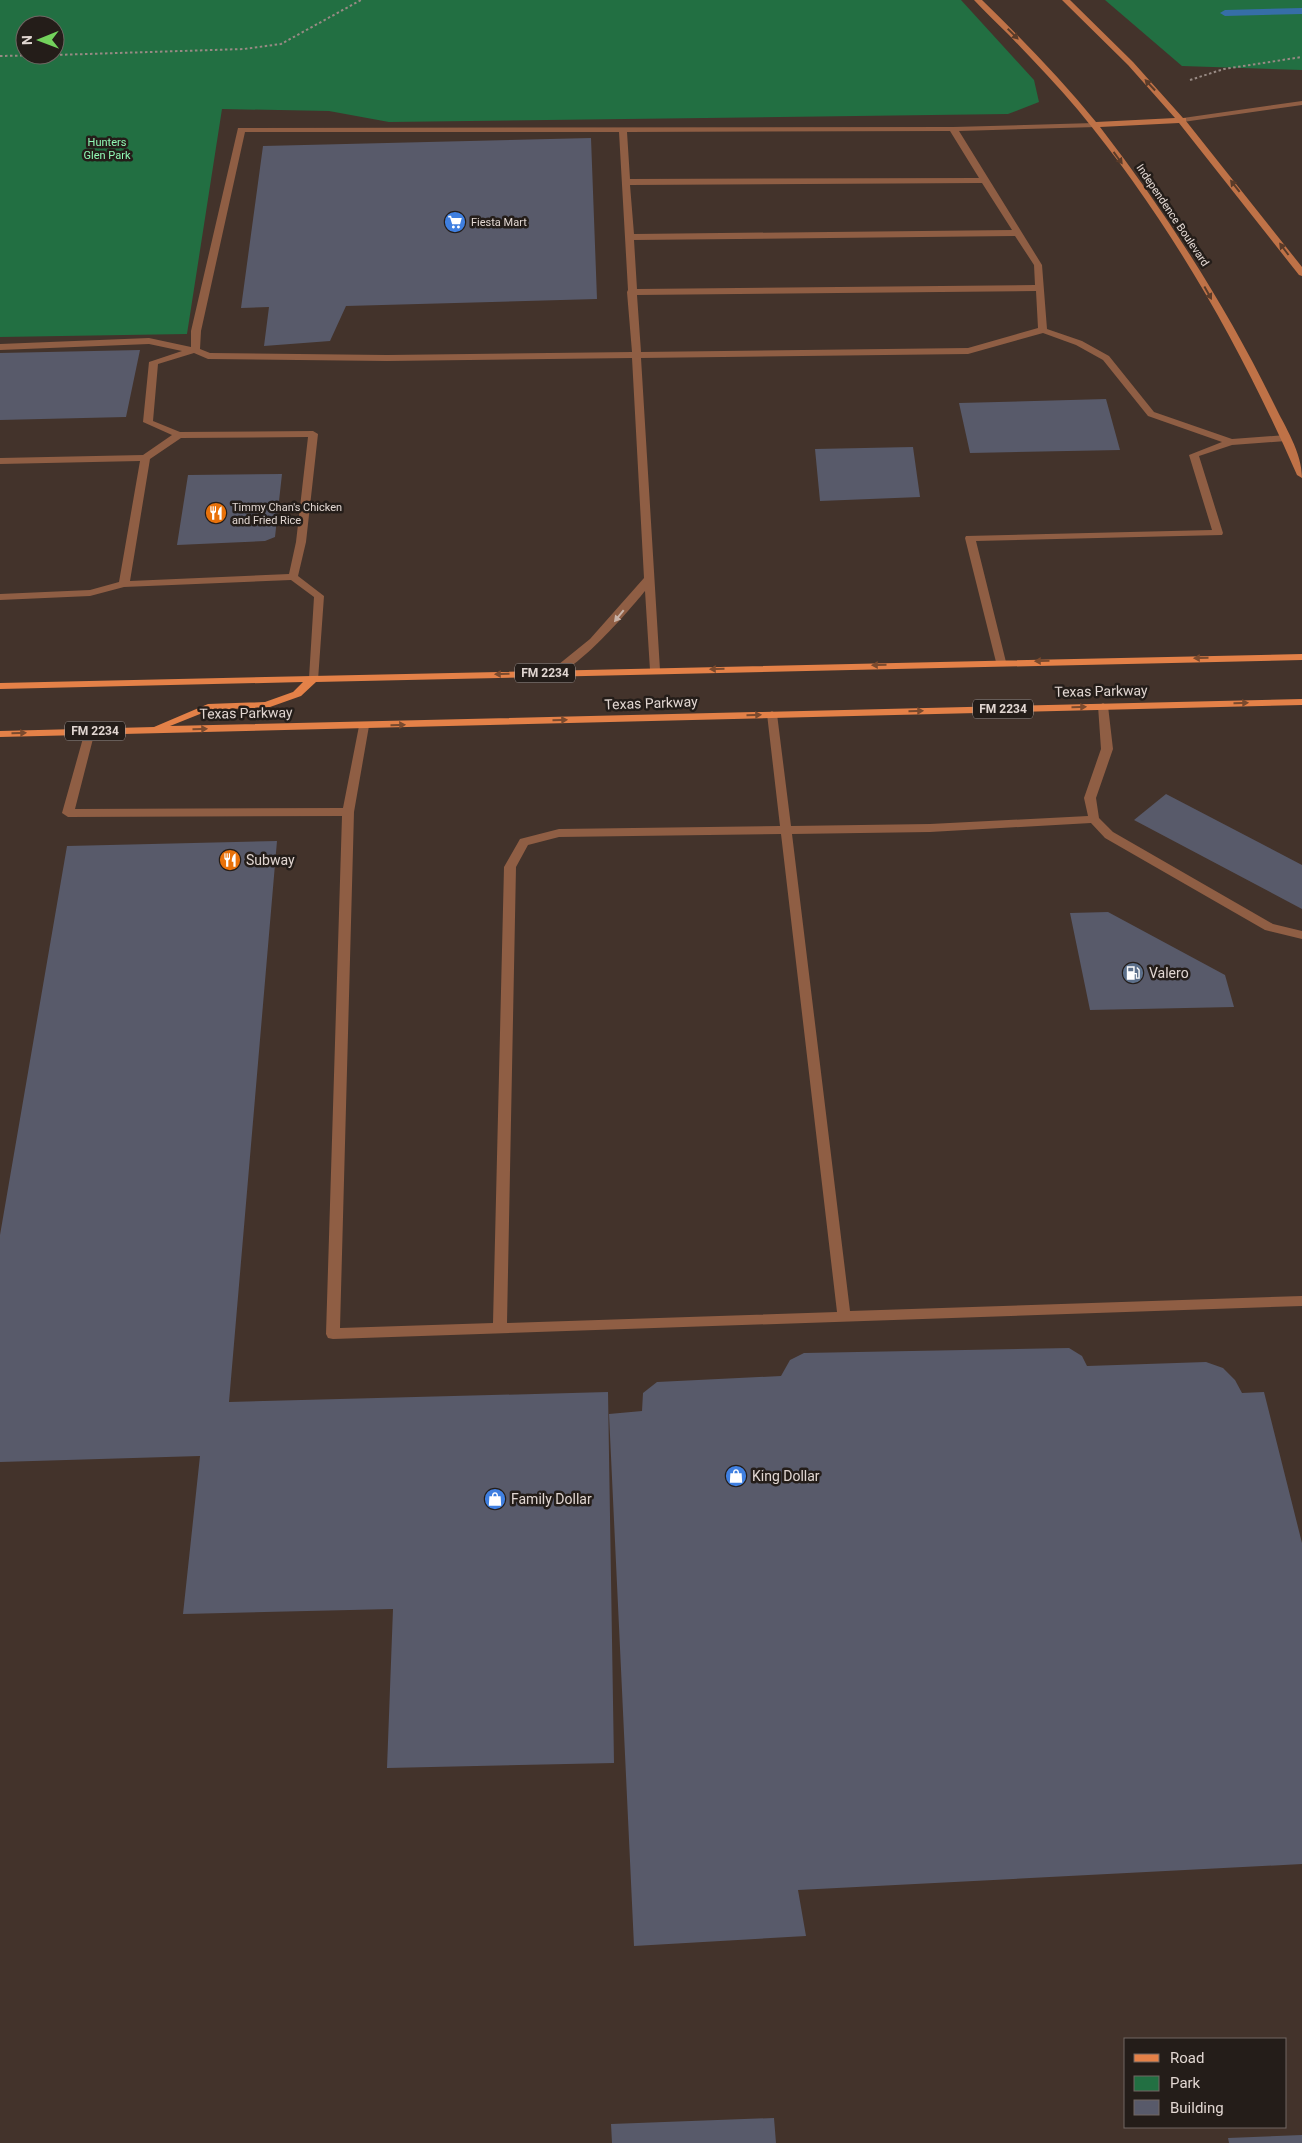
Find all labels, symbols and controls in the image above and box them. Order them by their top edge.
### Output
north arrow [15,15,65,65]
one-way arrow [1006,28,1018,40]
text: N [19,35,35,45]
one-way arrow [1144,79,1156,91]
park label: Hunters Glen Park [84,136,131,162]
one-way arrow [1113,151,1123,165]
street label: Independence Boulevard [1134,162,1212,269]
one-way arrow [1229,180,1240,193]
supermarket icon: Fiesta Mart [443,210,467,234]
place label: Fiesta Mart [471,216,527,229]
one-way arrow [1278,243,1289,256]
one-way arrow [1204,286,1213,299]
restaurant icon: Timmy Chan's Chicken and Fried Rice [204,501,228,525]
place label: Timmy Chan's Chicken and Fried Rice [232,501,342,527]
one-way arrow [614,609,625,622]
one-way arrow [1193,655,1209,663]
one-way arrow [1034,657,1050,665]
one-way arrow [871,661,887,669]
road number: FM 2234 [515,664,575,682]
one-way arrow [709,665,725,673]
one-way arrow [494,671,510,679]
street label: Texas Parkway [1054,682,1148,700]
street label: Texas Parkway [604,693,698,713]
one-way arrow [1233,699,1249,707]
road number: FM 2234 [973,700,1033,719]
one-way arrow [1071,703,1087,711]
street label: Texas Parkway [199,704,293,722]
one-way arrow [908,707,924,715]
one-way arrow [746,710,762,718]
one-way arrow [553,716,569,724]
road number: FM 2234 [65,721,125,740]
one-way arrow [390,721,406,729]
one-way arrow [193,725,209,733]
one-way arrow [11,729,27,737]
restaurant icon: Subway [218,848,242,872]
place label: Subway [246,852,295,868]
fuel station icon: Valero [1121,961,1145,985]
place label: Valero [1149,965,1189,981]
shop icon: King Dollar [724,1464,748,1488]
place label: King Dollar [752,1468,820,1484]
shop icon: Family Dollar [483,1487,507,1511]
place label: Family Dollar [511,1491,592,1507]
legend [1124,2038,1287,2128]
text: Road [1170,2049,1204,2067]
text: Park [1170,2074,1201,2092]
text: Building [1170,2099,1224,2117]

